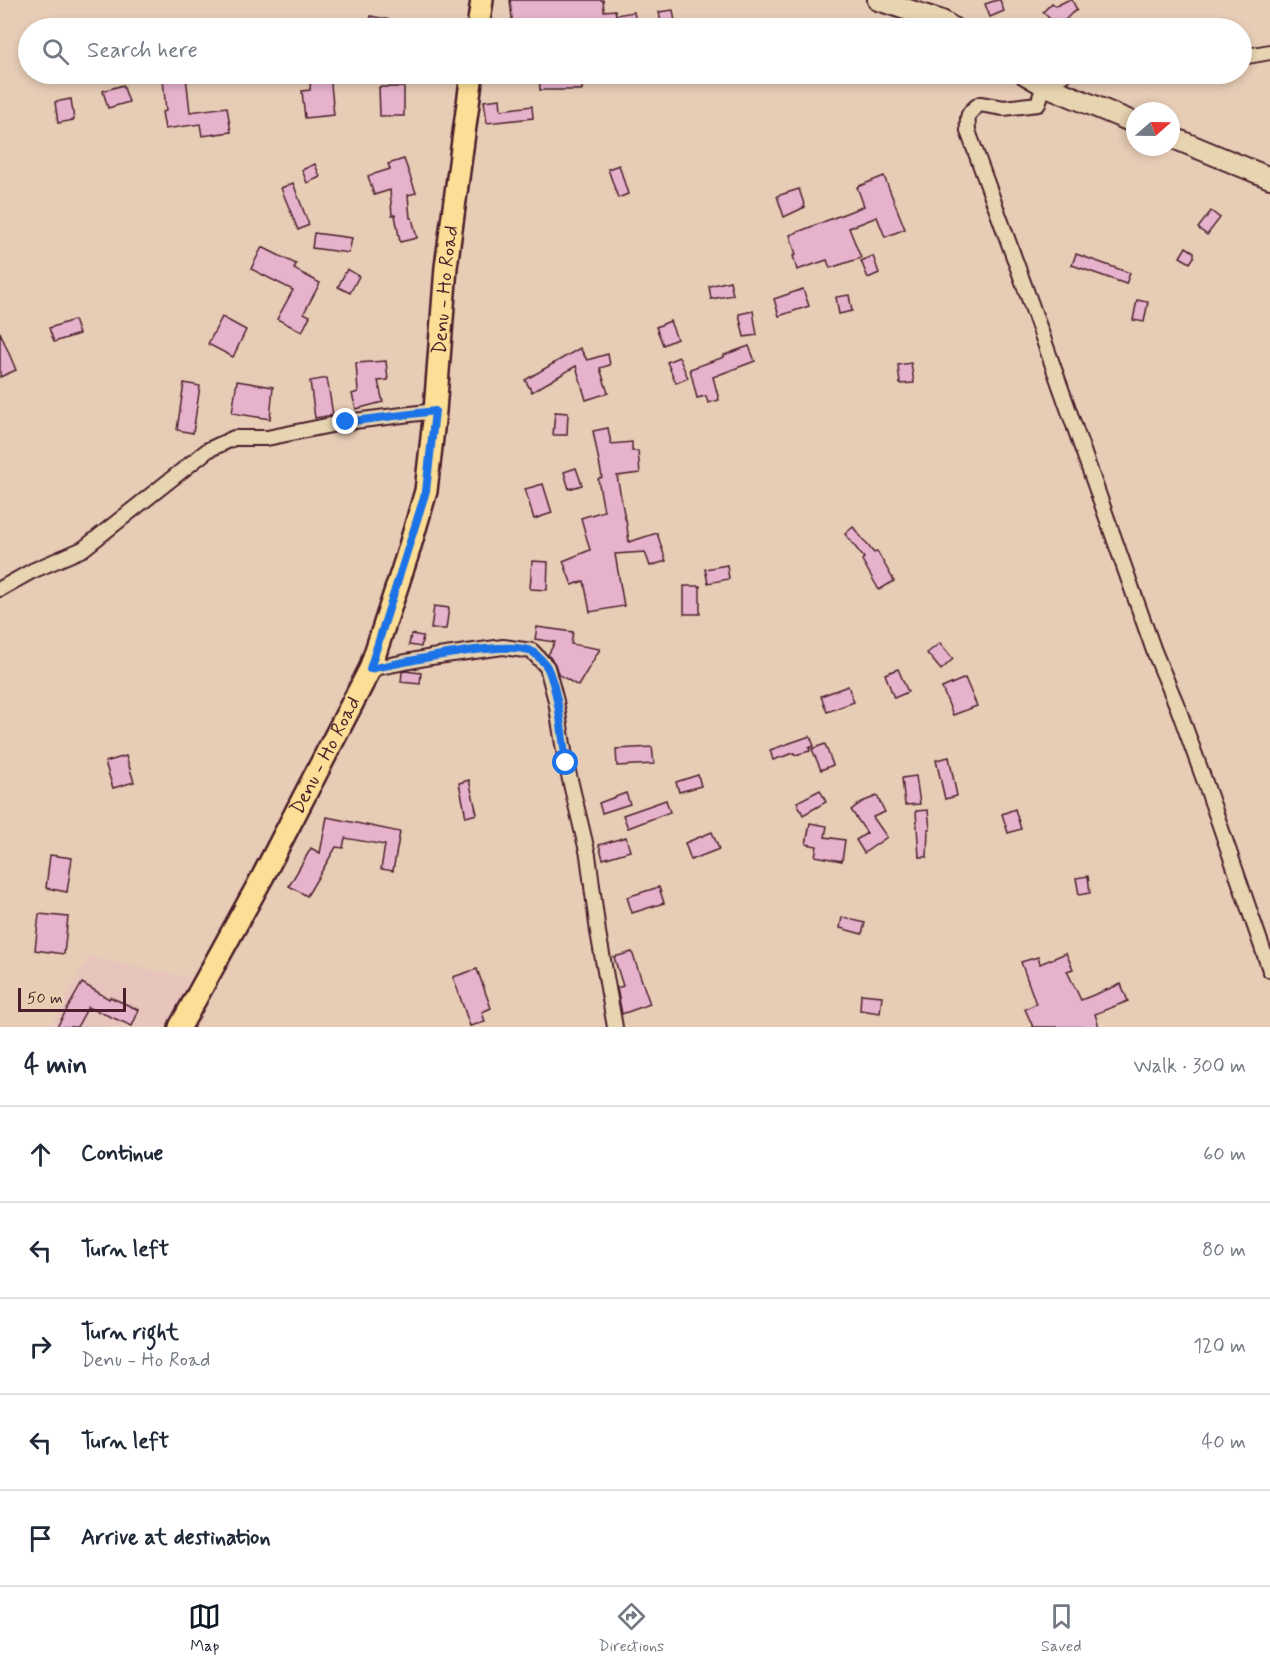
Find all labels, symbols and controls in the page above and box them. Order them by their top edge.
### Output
search box [18,18,1252,84]
icon: search [39,35,72,68]
text: Search here [87,37,198,65]
north arrow [1126,102,1180,156]
street label: Denu - Ho Road [426,224,465,355]
route end [332,408,358,434]
street label: Denu - Ho Road [284,692,367,819]
route start [552,749,578,775]
scale bar [18,985,126,1013]
text: 50 m [27,988,63,1009]
text: 4 min [24,1049,87,1083]
text: Walk · 300 m [1134,1053,1246,1080]
icon: ahead [24,1138,57,1171]
text: Continue [81,1140,163,1168]
text: 60 m [1203,1141,1246,1168]
icon: left [24,1234,57,1267]
text: Turn left [81,1236,169,1264]
text: 80 m [1202,1237,1246,1264]
text: Turn right [81,1319,179,1347]
icon: right [24,1330,57,1363]
text: 120 m [1193,1333,1246,1360]
text: Denu - Ho Road [81,1347,210,1374]
icon: left [24,1426,57,1459]
text: Turn left [81,1428,169,1456]
text: 40 m [1202,1429,1246,1456]
icon: arrive [24,1522,57,1555]
text: Arrive at destination [81,1524,271,1552]
tab: Map [188,1600,221,1657]
tab: Directions [598,1600,664,1657]
tab: Saved [1041,1600,1082,1657]

